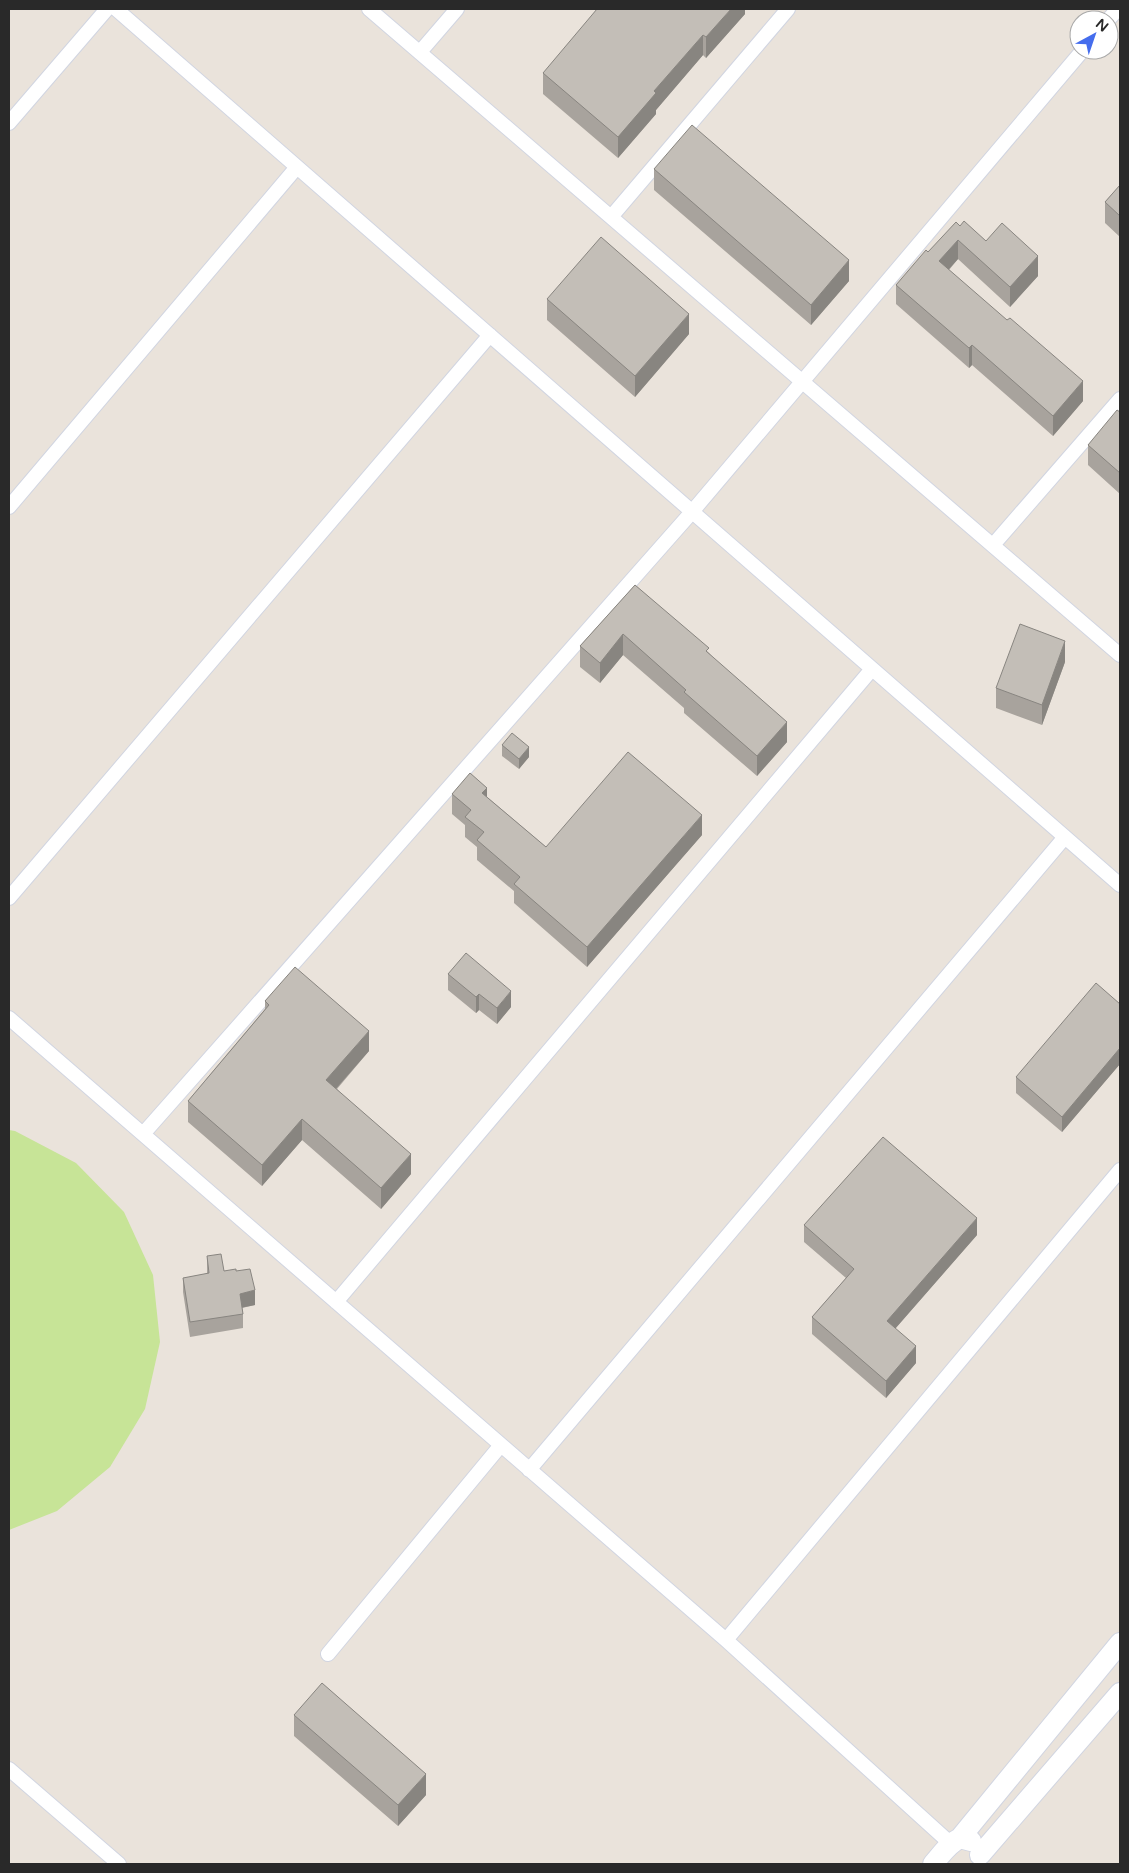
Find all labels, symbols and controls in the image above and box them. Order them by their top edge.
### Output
north arrow [1069,10,1119,60]
text: N [1092,15,1112,36]

